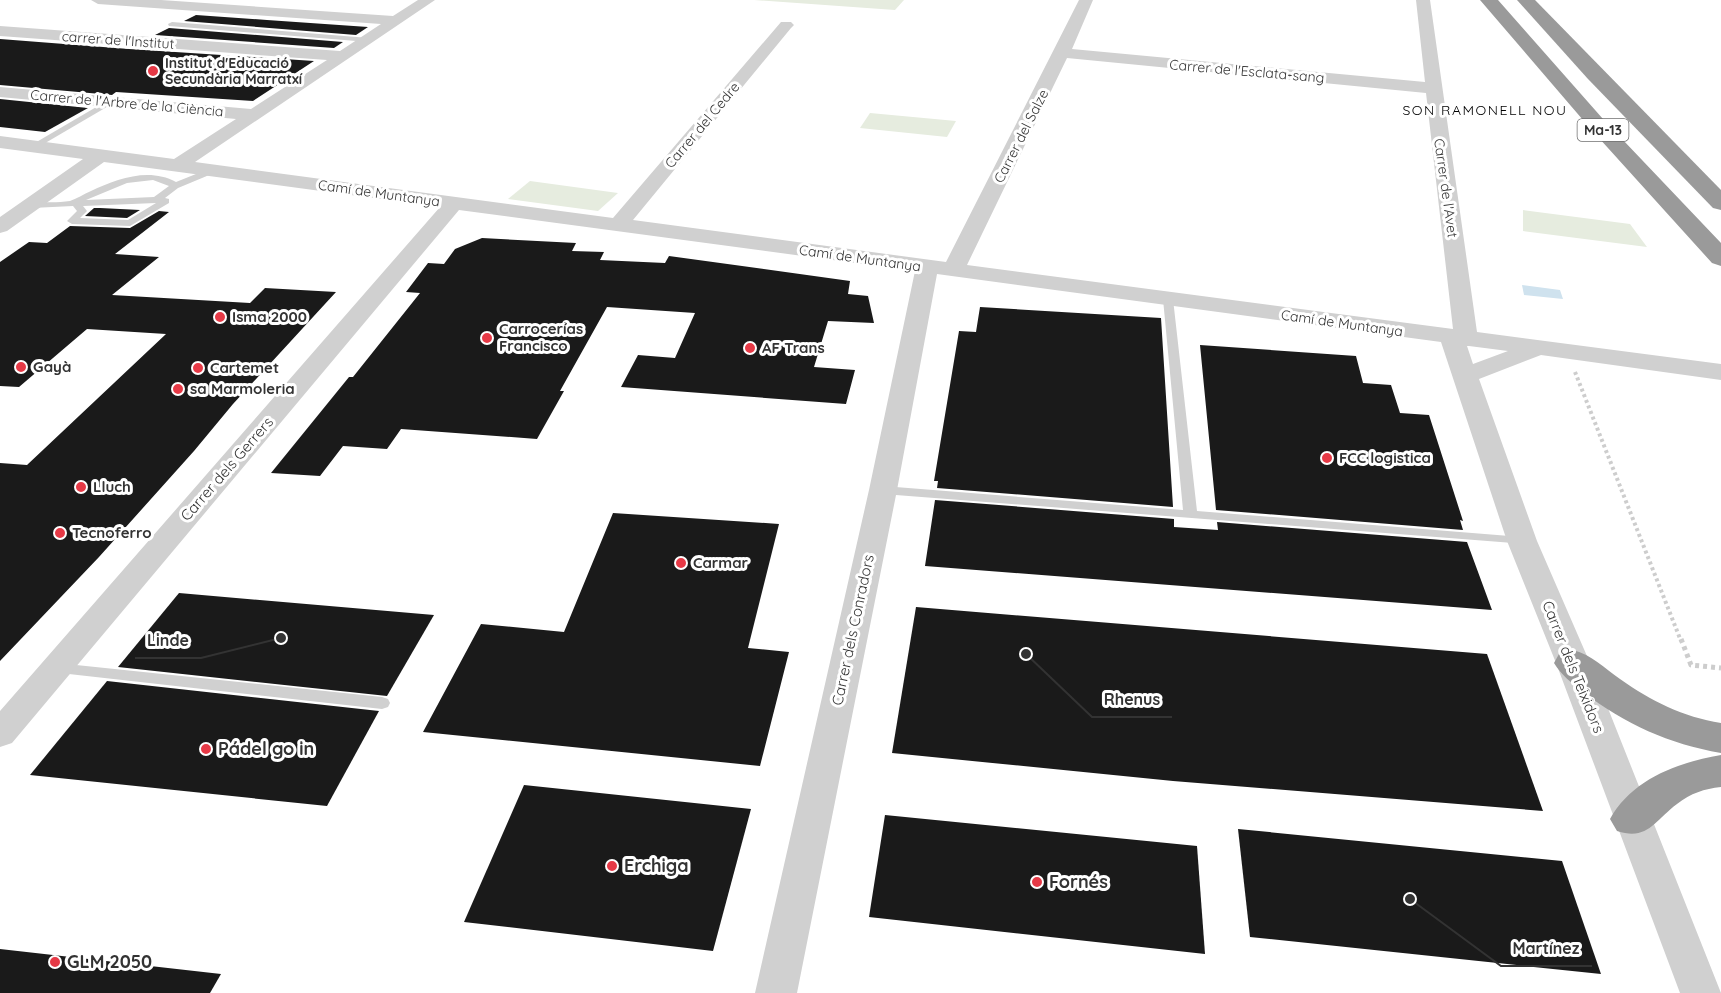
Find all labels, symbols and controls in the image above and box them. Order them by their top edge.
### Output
street label: carrer de l'Institut [61,27,175,53]
place label: Institut d'Educació Secundària Marratxí [165,54,303,88]
street label: Carrer de l'Esclata-sang [1169,55,1325,87]
marker: Institut d'Educació Secundària Marratxí [146,64,160,78]
street label: Carrer del Cedre [661,78,743,172]
street label: Carrer de l'Arbre de la Ciència [30,86,224,120]
street label: Carrer del Salze [990,86,1052,186]
district label: SON RAMONELL NOU [1402,101,1568,119]
road number: Ma-13 [1578,119,1628,141]
street label: Carrer de l'Avet [1430,137,1462,239]
street label: Camí de Muntanya [317,176,441,210]
street label: Camí de Muntanya [798,241,922,275]
street label: Camí de Muntanya [1280,306,1404,340]
place label: Isma 2000 [232,307,307,326]
marker: Isma 2000 [213,310,227,324]
place label: Carrocerías Francisco [499,319,583,355]
marker: Carrocerías Francisco [480,331,494,345]
place label: AF Trans [762,338,825,357]
marker: AF Trans [743,341,757,355]
place label: Gayà [33,357,71,376]
place label: Cartemet [210,358,279,377]
marker: Gayà [14,360,28,374]
marker: Cartemet [191,361,205,375]
place label: sa Marmoleria [190,379,295,398]
marker: sa Marmoleria [171,382,185,396]
street label: Carrer dels Gerrers [176,413,277,525]
place label: FCC logistica [1339,448,1431,467]
marker: FCC logistica [1320,451,1334,465]
place label: Lluch [93,477,131,496]
marker: Lluch [74,480,88,494]
place label: Tecnoferro [72,523,152,542]
marker: Tecnoferro [53,526,67,540]
place label: Carmar [693,553,749,572]
street label: Carrer dels Conradors [827,553,878,707]
marker: Carmar [674,556,688,570]
street label: Carrer dels Teixidors [1538,598,1609,736]
callout: Linde [135,624,201,658]
text: Linde [147,630,189,650]
callout: Rhenus [1092,683,1172,717]
text: Rhenus [1104,689,1161,709]
place label: Pádel go in [218,737,314,760]
marker: Pádel go in [199,742,213,756]
place label: Erchiga [624,854,689,877]
marker: Erchiga [605,859,619,873]
place label: Fornés [1049,870,1108,893]
marker: Fornés [1030,875,1044,889]
callout: Martínez [1501,932,1592,966]
text: Martínez [1512,938,1580,958]
place label: GLM 2050 [67,950,152,973]
marker: GLM 2050 [48,955,62,969]

